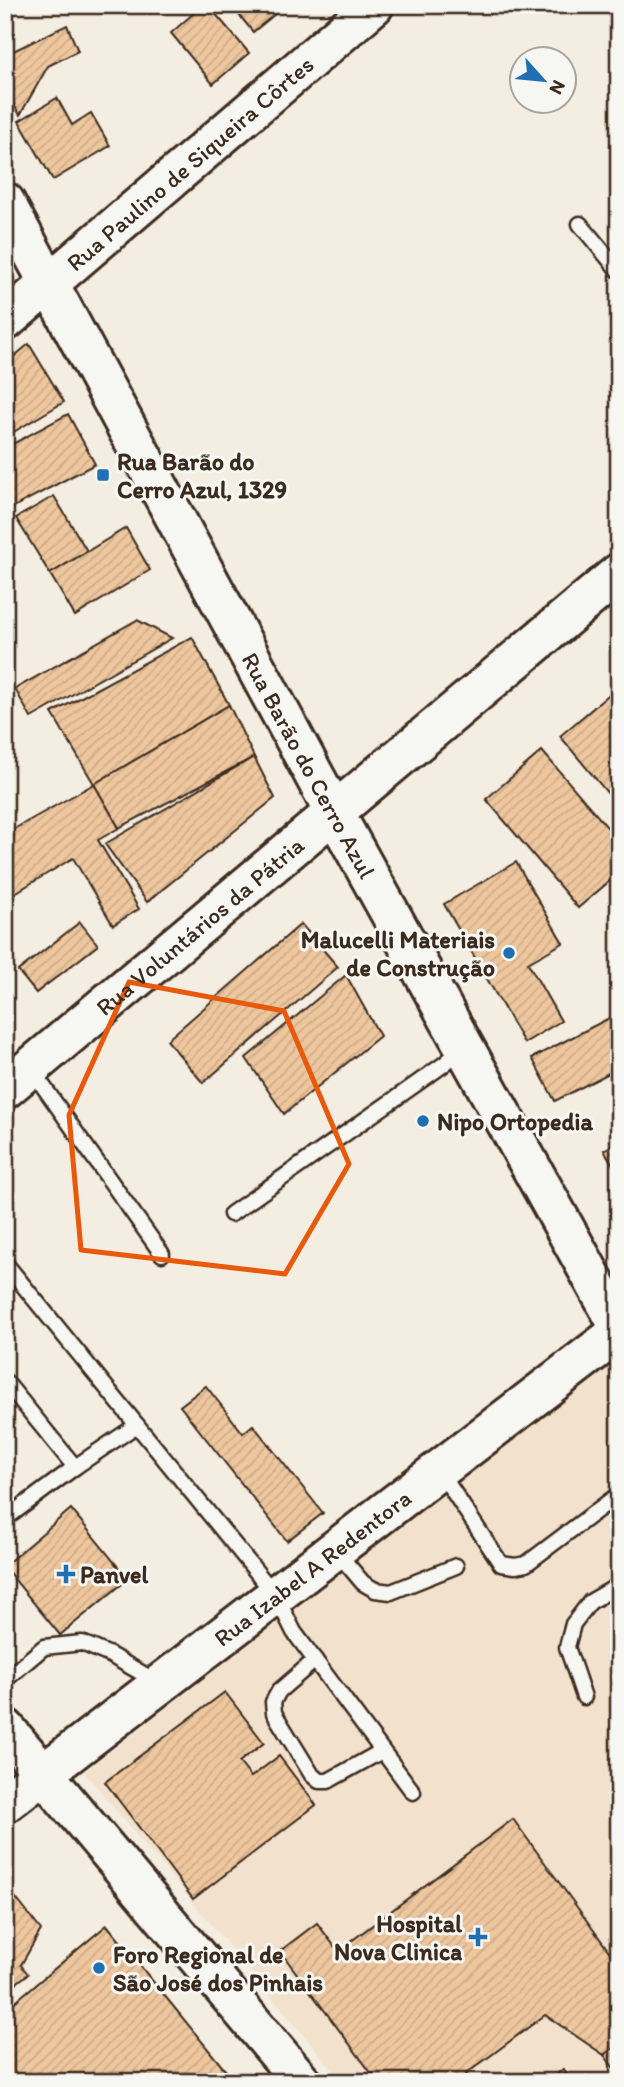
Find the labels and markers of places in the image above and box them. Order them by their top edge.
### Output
place label: Rua Barão do Cerro Azul, 1329 [117,447,287,504]
marker: Rua Barão do Cerro Azul, 1329 [95,467,111,483]
place label: Malucelli Materiais de Construção [301,925,495,983]
marker: Malucelli Materiais de Construção [501,945,517,961]
place label: Nipo Ortopedia [437,1107,593,1137]
marker: Nipo Ortopedia [415,1113,431,1129]
place label: Panvel [80,1560,149,1589]
marker: Panvel [58,1566,74,1582]
place label: Hospital Nova Clinica [334,1909,462,1966]
marker: Hospital Nova Clinica [468,1927,488,1947]
place label: Foro Regional de São José dos Pinhais [113,1940,323,1997]
marker: Foro Regional de São José dos Pinhais [91,1960,107,1976]

